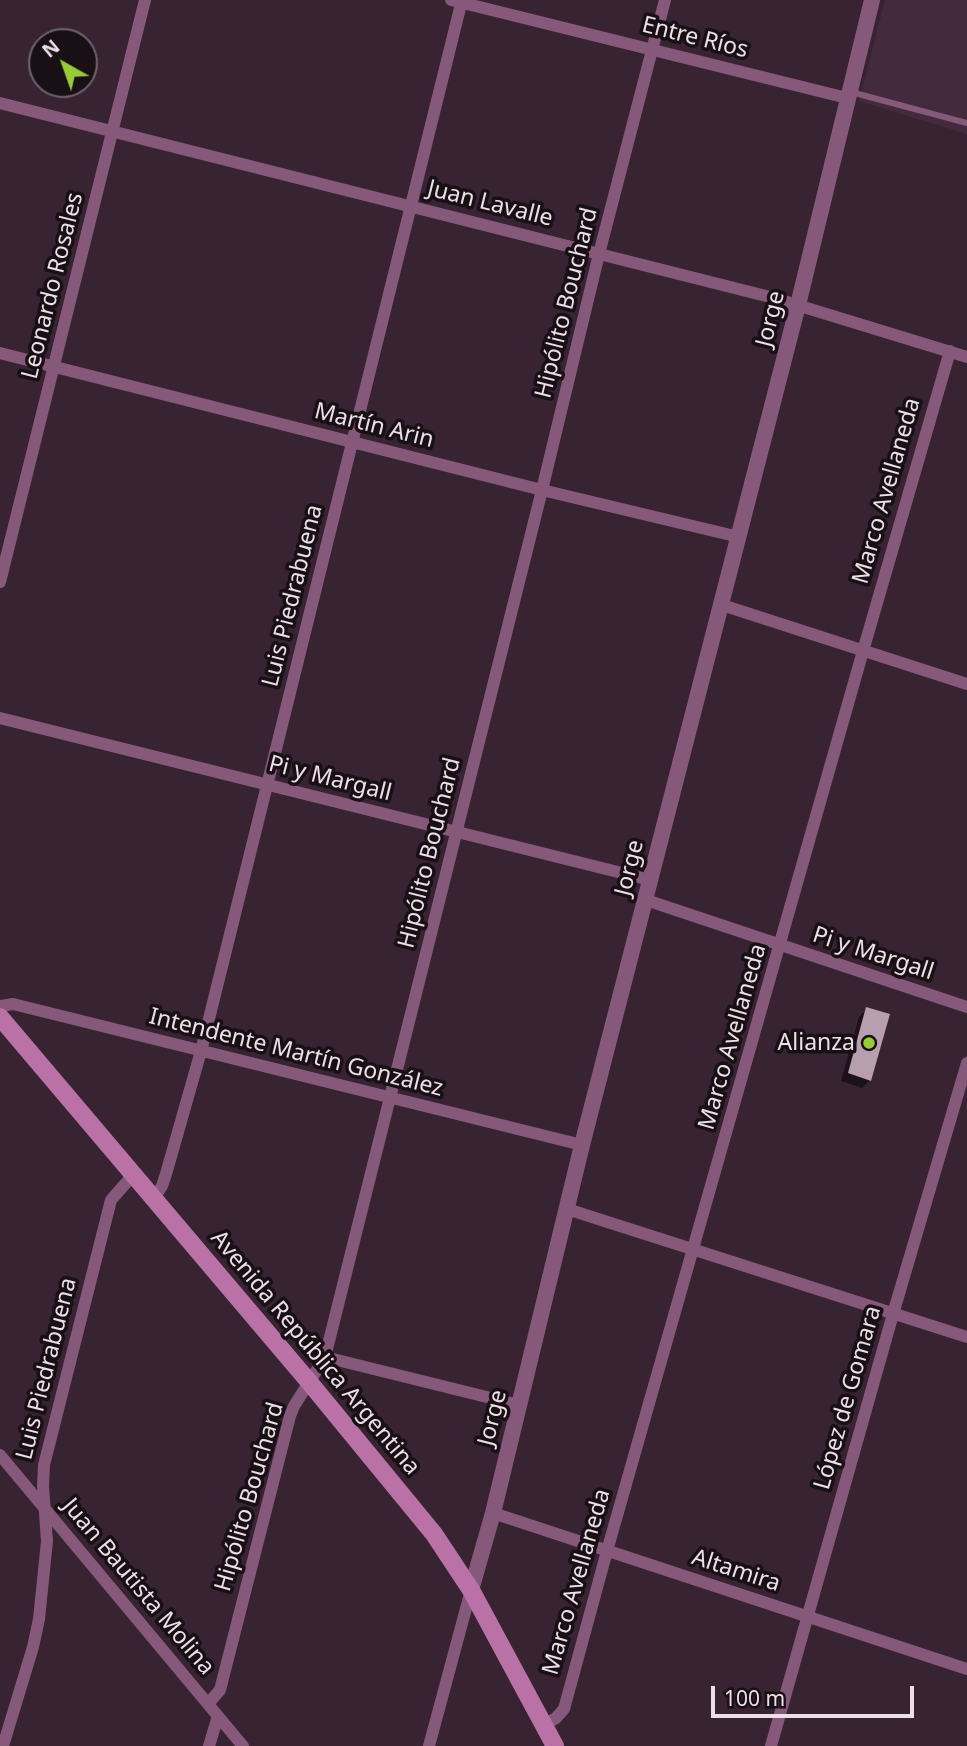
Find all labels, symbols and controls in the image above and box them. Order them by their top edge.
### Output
street label: Entre Ríos [639,11,751,65]
north arrow [28,28,98,98]
text: N [37,34,65,63]
street label: Juan Lavalle [425,175,555,233]
street label: Leonardo Rosales [16,190,90,382]
street label: Hipólito Bouchard [530,205,604,401]
street label: Jorge [751,288,791,350]
street label: Marco Avellaneda [847,395,927,587]
street label: Martín Arin [311,398,437,454]
street label: Luis Piedrabuena [257,502,329,690]
street label: Pi y Margall [266,750,394,808]
street label: Hipólito Bouchard [393,755,467,951]
street label: Jorge [610,837,650,899]
street label: Pi y Margall [809,921,937,987]
street label: Marco Avellaneda [693,941,773,1133]
street label: Intendente Martín González [146,1003,446,1103]
place label: Alianza [778,1029,855,1057]
marker: Alianza [861,1035,877,1051]
street label: Avenida República Argentina [205,1225,425,1481]
street label: Luis Piedrabuena [11,1275,83,1463]
street label: López de Gomara [809,1303,887,1493]
street label: Jorge [473,1387,513,1449]
street label: Hipólito Bouchard [210,1399,290,1595]
street label: Marco Avellaneda [537,1486,617,1678]
street label: Juan Bautista Molina [56,1493,220,1681]
street label: Altamira [688,1544,784,1598]
scale bar [715,1672,918,1716]
text: 100 m [724,1684,785,1712]

